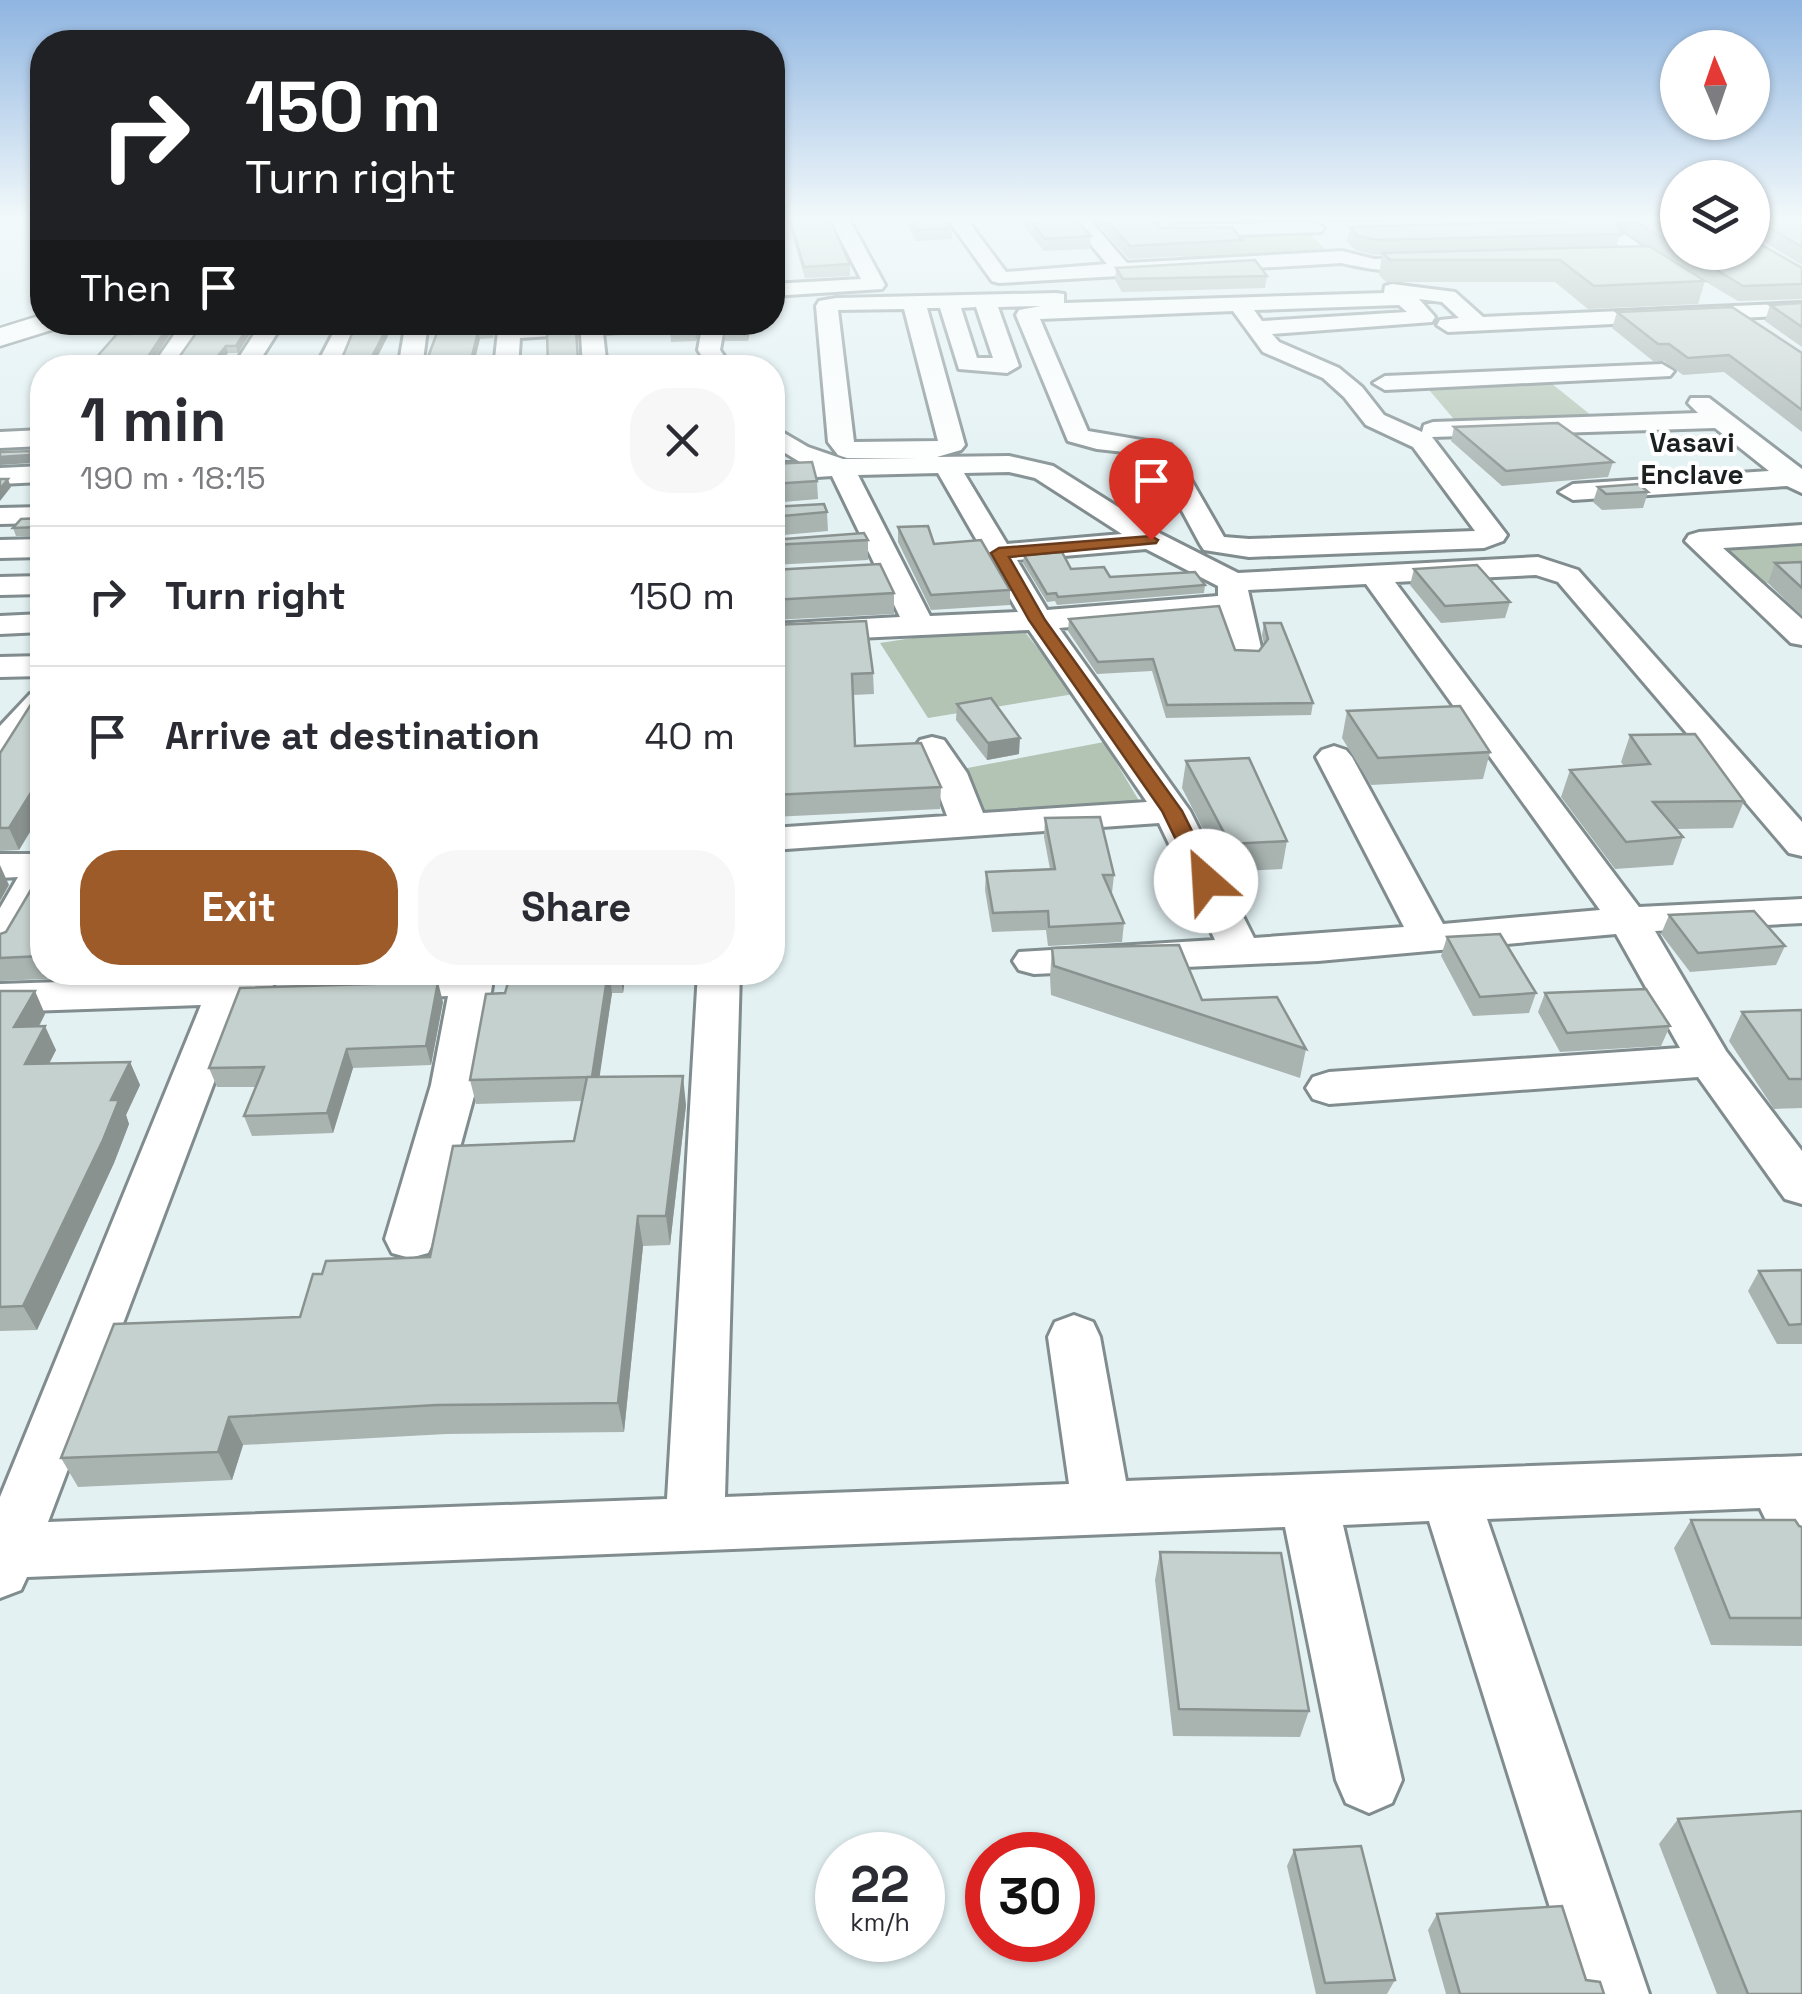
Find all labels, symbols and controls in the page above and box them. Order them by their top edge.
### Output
north arrow [1660,30,1770,140]
map controls [1660,30,1770,270]
text: 150 m [245,62,442,151]
icon: right [80,70,210,200]
text: Turn right [245,149,456,206]
button: layers [1660,160,1770,270]
icon: arrive [191,260,246,315]
text: Then [80,264,171,312]
text: 1 min [80,382,227,459]
button: close [630,388,735,493]
district label: Vasavi Enclave [1640,424,1744,492]
pin [1109,438,1194,541]
icon: arrive [1124,453,1179,508]
text: 190 m · 18:15 [80,458,266,498]
icon: right [80,569,135,624]
text: Turn right [165,572,346,620]
text: 150 m [630,572,735,620]
icon: arrive [80,709,135,764]
text: Arrive at destination [165,712,540,760]
text: 40 m [644,712,735,760]
position arrow [1154,829,1258,933]
button: Exit [80,850,398,965]
button: Share [418,850,735,965]
speed limit sign: 30 [965,1832,1095,1962]
text: 22 [850,1853,910,1917]
text: km/h [850,1906,910,1938]

